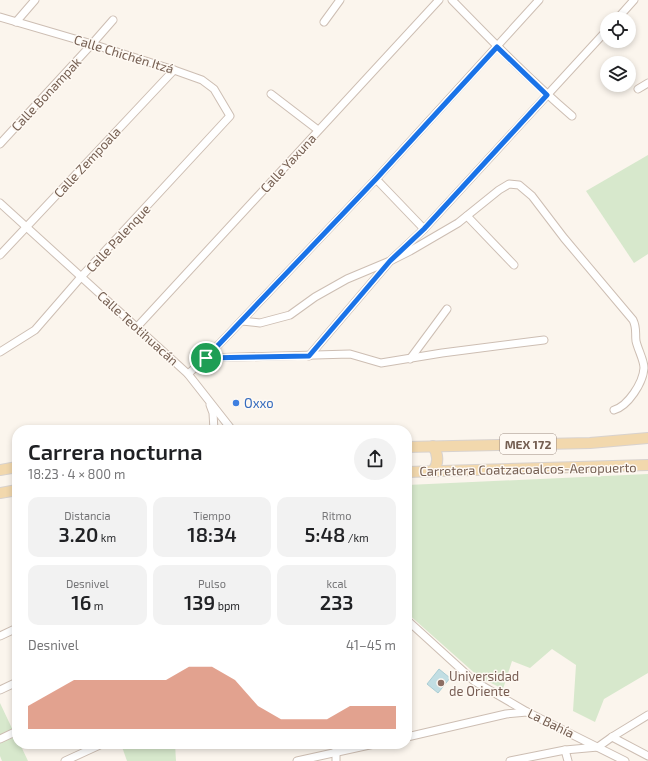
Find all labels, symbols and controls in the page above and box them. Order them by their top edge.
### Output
map controls [600,12,636,92]
button: locate [600,12,636,48]
street label: Calle Chichén Itzá [72,31,176,77]
street label: Calle Bonampak [8,54,84,134]
button: layers [600,56,636,92]
street label: Calle Zempoala [50,123,124,201]
street label: Calle Yaxuna [257,130,319,196]
street label: Calle Palenque [82,201,154,275]
street label: Calle Teotihuacán [94,287,182,369]
pin [189,341,223,375]
icon: arrive [195,347,217,369]
place label: Oxxo [244,395,274,411]
marker: Oxxo [231,398,241,408]
road number: MEX 172 [500,434,556,454]
text: Carrera nocturna [28,438,203,464]
button: share [354,438,396,480]
street label: Carretera Coatzacoalcos-Aeropuerto [419,459,637,479]
text: 18:23 · 4 × 800 m [28,466,125,482]
text: Distancia [64,509,111,522]
text: Tiempo [193,509,231,522]
text: Ritmo [322,509,351,522]
text: 3.20 [59,522,98,546]
text: 18:34 [187,522,237,546]
text: 5:48 [305,522,345,546]
text: km [98,531,116,544]
text: /km [345,531,369,544]
text: Desnivel [66,577,109,590]
text: Pulso [198,577,226,590]
text: kcal [327,577,347,590]
text: 16 [71,590,91,614]
text: 139 [184,590,215,614]
text: 233 [320,590,354,614]
text: m [91,599,103,612]
text: bpm [215,599,240,612]
text: Desnivel [28,637,79,653]
text: 41–45 m [346,637,396,653]
place label: Universidad de Oriente [449,668,519,699]
marker: Universidad de Oriente [436,678,446,688]
street label: La Bahía [525,705,577,741]

